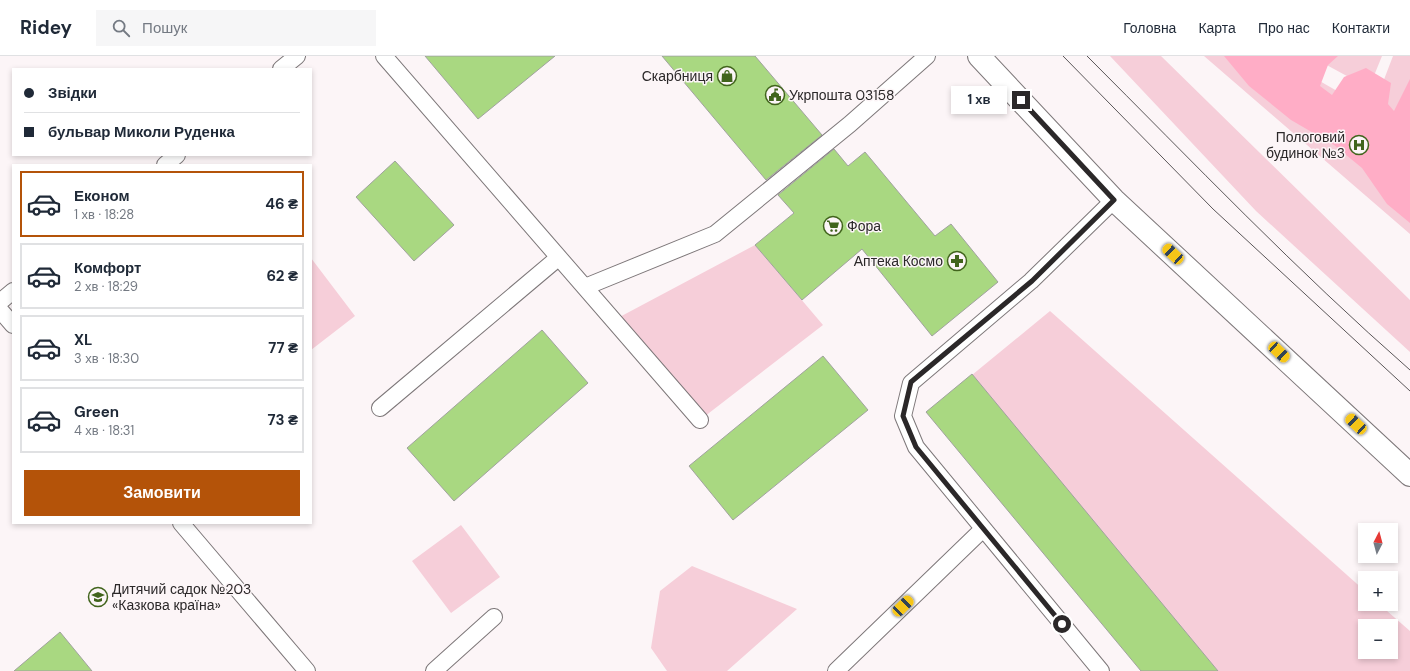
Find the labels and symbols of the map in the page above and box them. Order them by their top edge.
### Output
shop icon: Скарбниця [716,65,738,87]
place label: Скарбниця [642,67,713,85]
public building icon: Укрпошта 03158 [764,84,786,106]
place label: Укрпошта 03158 [789,86,895,104]
callout: 1 хв [951,86,1007,114]
route end [1012,91,1030,109]
place label: Пологовий будинок №3 [1266,128,1345,162]
hospital icon: Пологовий будинок №3 [1348,134,1370,156]
supermarket icon: Фора [822,215,844,237]
place label: Фора [847,217,881,235]
car [1160,241,1186,267]
pharmacy icon: Аптека Космо [946,250,968,272]
place label: Аптека Космо [854,252,943,270]
car [1266,339,1292,365]
car [1343,411,1369,437]
north arrow [1358,523,1398,563]
place label: Дитячий садок №203 «Казкова країна» [112,580,251,614]
school or university icon: Дитячий садок №203 «Казкова країна» [87,586,109,608]
car [890,593,916,619]
route start [1053,615,1071,633]

